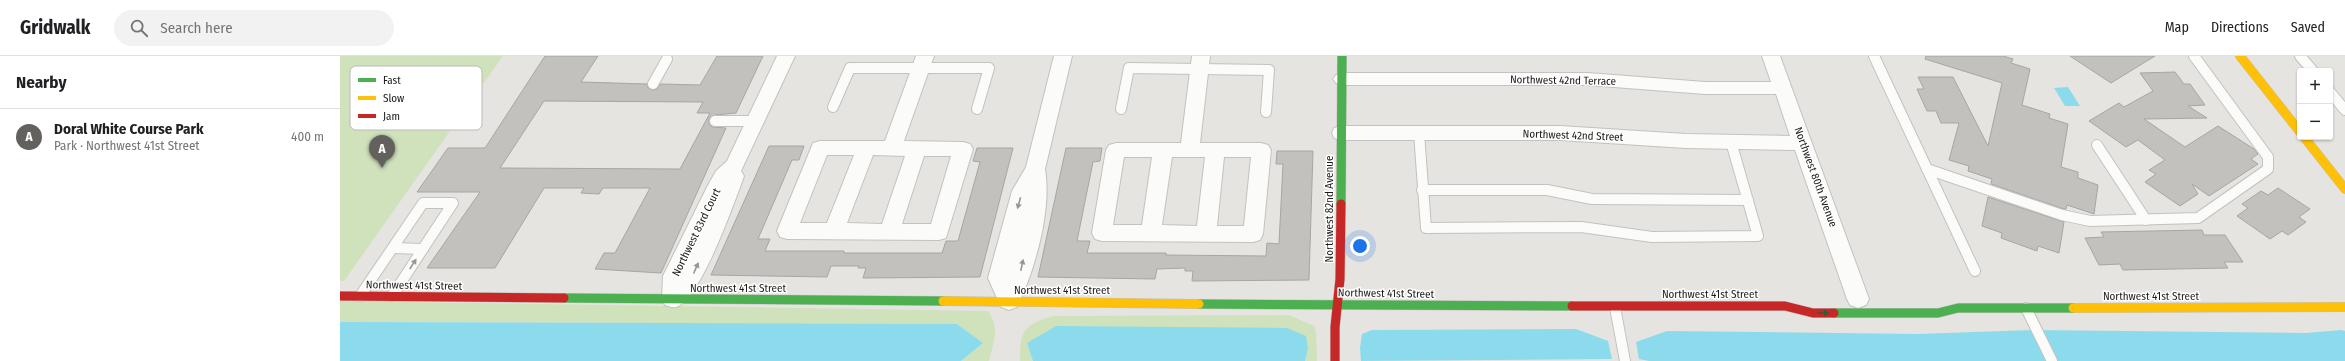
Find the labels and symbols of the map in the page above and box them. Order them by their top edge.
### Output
legend [350,66,482,130]
street label: Northwest 42nd Terrace [1510,73,1616,88]
text: Fast [383,74,401,87]
text: Slow [383,92,404,105]
text: Jam [383,110,400,123]
street label: Northwest 80th Avenue [1791,125,1840,229]
street label: Northwest 42nd Street [1522,127,1624,144]
pin: A [369,135,395,168]
street label: Northwest 82nd Avenue [1323,156,1336,262]
street label: Northwest 83rd Court [670,186,724,278]
one-way arrow [1016,198,1022,210]
your location [1350,236,1370,256]
one-way arrow [409,259,417,269]
one-way arrow [1019,259,1025,271]
one-way arrow [693,262,699,273]
street label: Northwest 41st Street [366,278,463,293]
street label: Northwest 41st Street [690,282,786,295]
street label: Northwest 41st Street [1014,284,1110,297]
street label: Northwest 41st Street [1338,286,1435,301]
street label: Northwest 41st Street [1662,288,1758,301]
street label: Northwest 41st Street [2103,290,2199,303]
one-way arrow [1817,310,1830,316]

